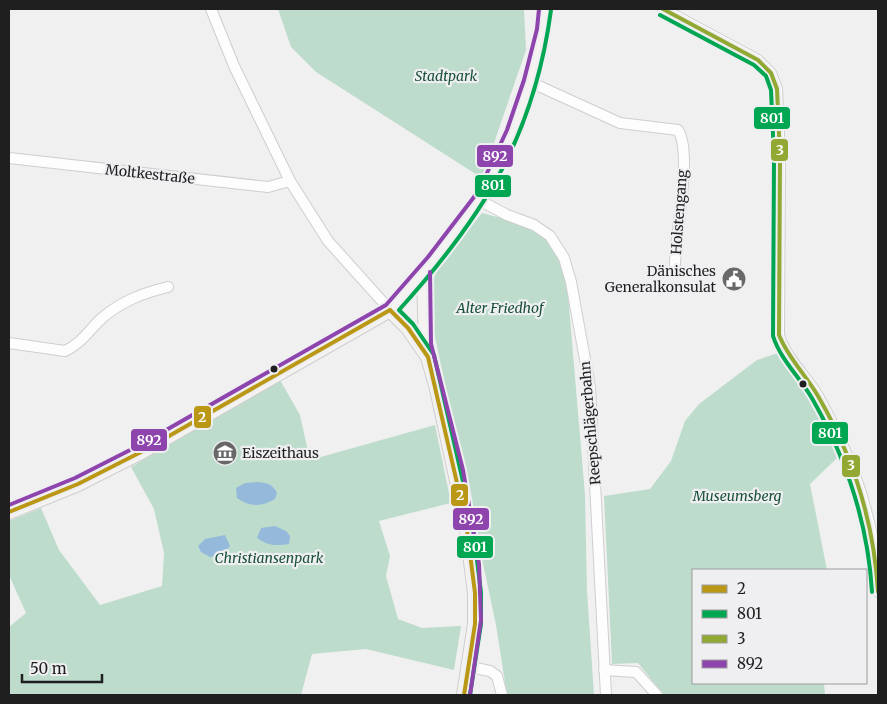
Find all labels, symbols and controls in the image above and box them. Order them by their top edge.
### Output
park label: Stadtpark [415,67,477,85]
line badge: 801 [753,106,791,130]
text: 801 [760,109,784,127]
line badge: 3 [770,138,789,162]
text: 3 [776,141,784,159]
line badge: 892 [476,144,514,168]
text: 892 [483,147,507,165]
street label: Moltkestraße [104,160,196,188]
street label: Holstengang [667,168,691,255]
line badge: 801 [474,174,512,198]
text: 801 [481,176,505,194]
place label: Dänisches Generalkonsulat [605,262,717,296]
public building icon: Dänisches Generalkonsulat [721,266,747,292]
park label: Alter Friedhof [455,299,546,317]
street label: Reepschlägerbahn [576,360,604,486]
unlabelled marker [269,364,279,374]
unlabelled marker [798,379,808,389]
line badge: 2 [193,405,212,429]
text: 2 [198,408,206,426]
line badge: 801 [811,421,849,445]
text: 801 [818,424,842,442]
line badge: 892 [130,428,168,452]
text: 892 [137,431,161,449]
museum icon: Eiszeithaus [212,440,238,466]
place label: Eiszeithaus [242,444,319,462]
line badge: 3 [841,454,861,478]
text: 3 [847,456,855,474]
line badge: 2 [450,483,469,507]
text: 2 [456,486,464,504]
park label: Museumsberg [692,487,782,505]
line badge: 892 [452,507,490,531]
text: 892 [459,510,483,528]
line badge: 801 [456,535,494,559]
text: 801 [463,538,487,556]
park label: Christiansenpark [215,549,324,567]
legend [692,569,867,684]
text: 2 [737,579,746,598]
text: 801 [737,604,762,623]
text: 3 [737,629,746,648]
scale bar [22,652,102,684]
text: 892 [737,654,763,673]
text: 50 m [30,659,67,678]

